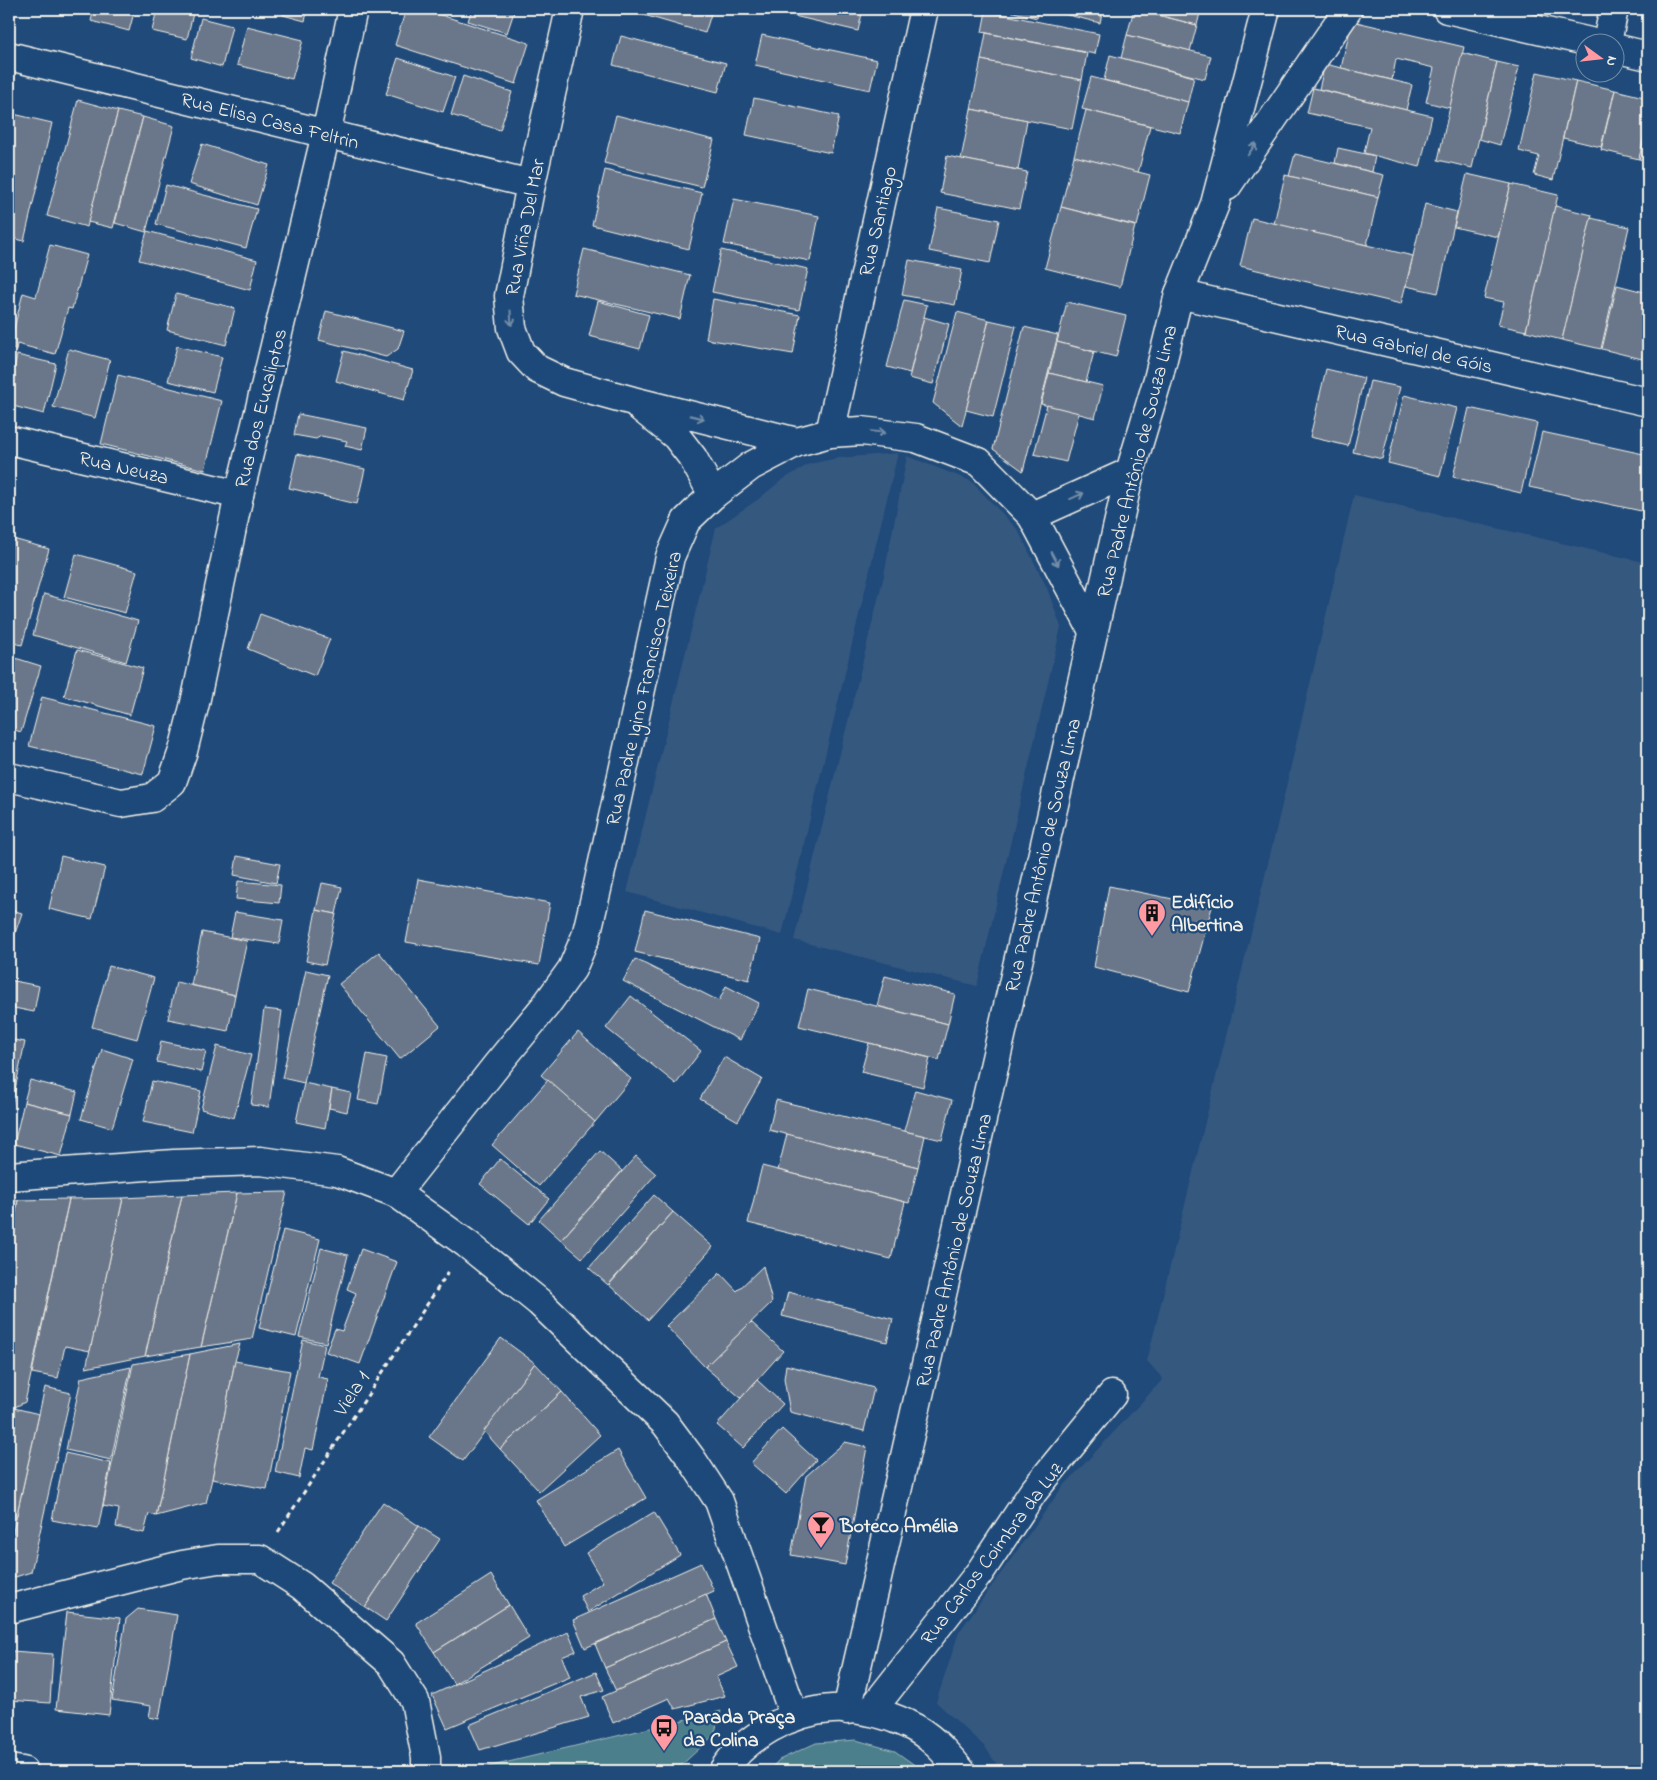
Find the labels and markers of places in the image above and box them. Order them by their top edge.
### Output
place label: Edifício Albertina [1171,889,1244,941]
building icon: Edifício Albertina [1137,898,1167,937]
bar icon: Boteco Amélia [806,1510,836,1549]
place label: Boteco Amélia [839,1513,959,1542]
place label: Parada Praça da Colina [683,1704,795,1756]
bus stop icon: Parada Praça da Colina [649,1713,679,1752]

